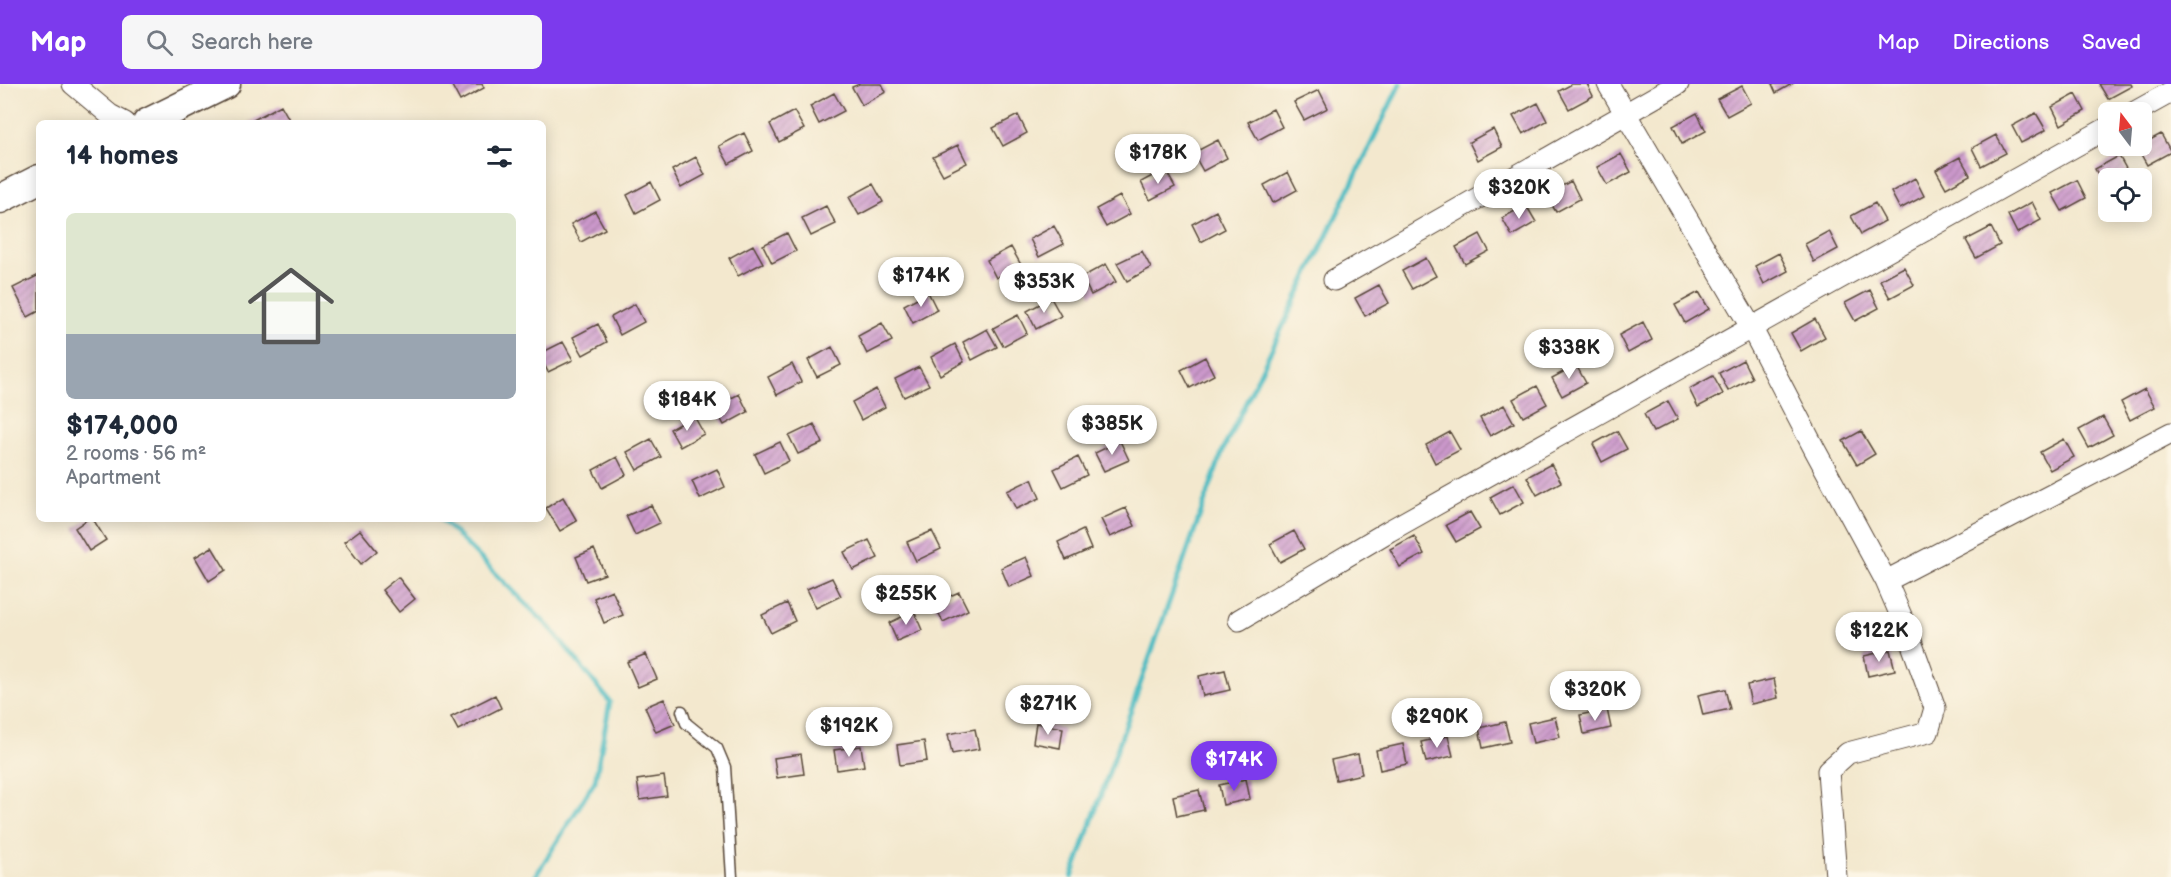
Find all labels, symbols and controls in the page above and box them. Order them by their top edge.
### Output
search box [122,15,542,69]
text: Map [30,26,86,59]
icon: search [143,26,176,59]
text: Search here [191,29,313,56]
text: Map [1877,30,1920,55]
text: Directions [1953,30,2049,55]
text: Saved [2082,30,2141,55]
north arrow [2098,102,2152,156]
map controls [2098,102,2152,222]
pin: $178K [1116,134,1200,185]
icon: filters [483,140,516,173]
text: 14 homes [66,141,178,172]
text: $178K [1129,141,1187,165]
button: locate [2098,168,2152,222]
pin: $320K [1477,169,1561,220]
text: $320K [1488,176,1550,200]
icon: home [237,252,345,360]
pin: $174K [879,257,963,308]
pin: $353K [1002,263,1086,314]
text: $174K [892,264,950,288]
text: $353K [1013,270,1075,294]
pin: $338K [1527,329,1611,380]
text: $338K [1538,336,1600,360]
pin: $184K [645,381,729,432]
text: $184K [658,388,717,412]
pin: $385K [1070,405,1154,456]
text: $174,000 [66,411,178,442]
text: $385K [1081,412,1143,436]
text: 2 rooms · 56 m² [66,442,206,466]
text: Apartment [66,466,161,490]
pin: $255K [864,575,948,626]
text: $255K [875,582,937,606]
pin: $122K [1837,612,1921,663]
text: $122K [1849,619,1909,643]
pin: $320K [1553,671,1637,722]
text: $320K [1564,678,1626,702]
pin: $271K [1006,685,1090,736]
text: $271K [1019,692,1077,716]
pin: $290K [1395,698,1479,749]
text: $290K [1406,705,1468,729]
pin: $192K [807,707,891,758]
text: $192K [820,714,878,738]
pin: $174K [1192,741,1276,792]
text: $174K [1205,748,1263,772]

